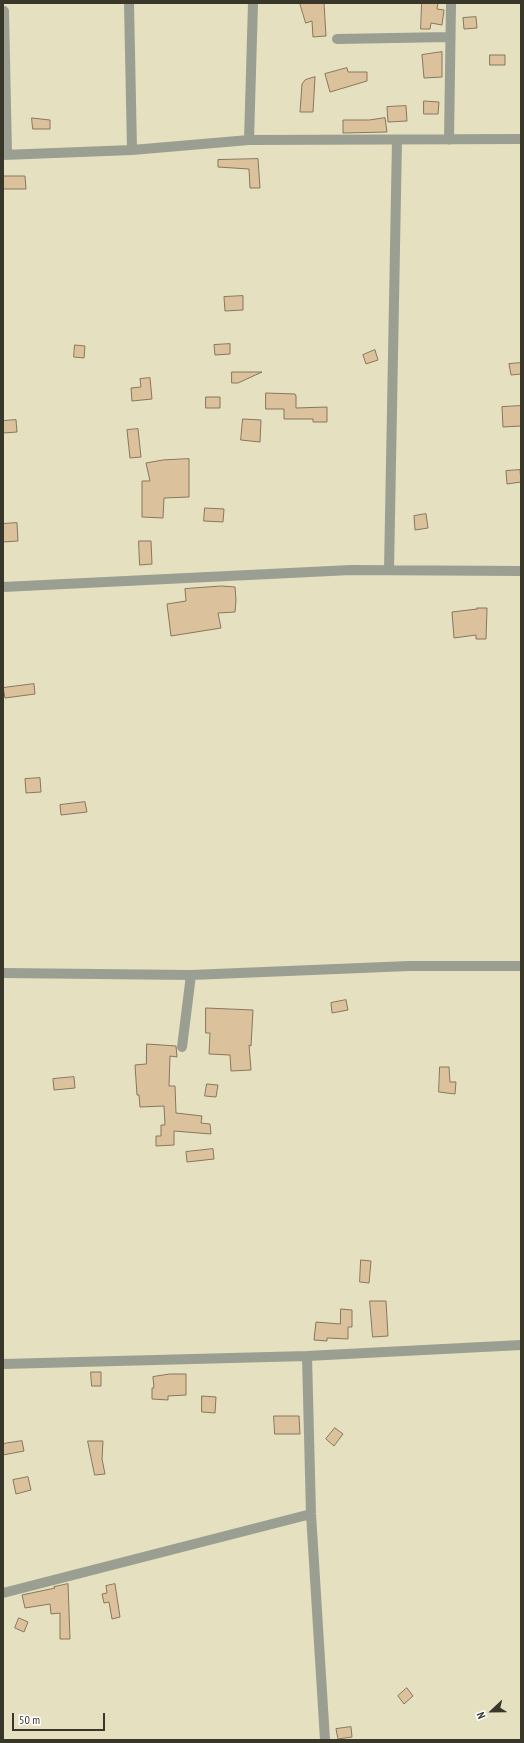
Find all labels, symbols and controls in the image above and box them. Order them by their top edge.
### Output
north arrow [472,1691,512,1731]
scale bar [14,1705,107,1731]
text: N [473,1710,488,1721]
text: 50 m [19,1712,40,1727]

